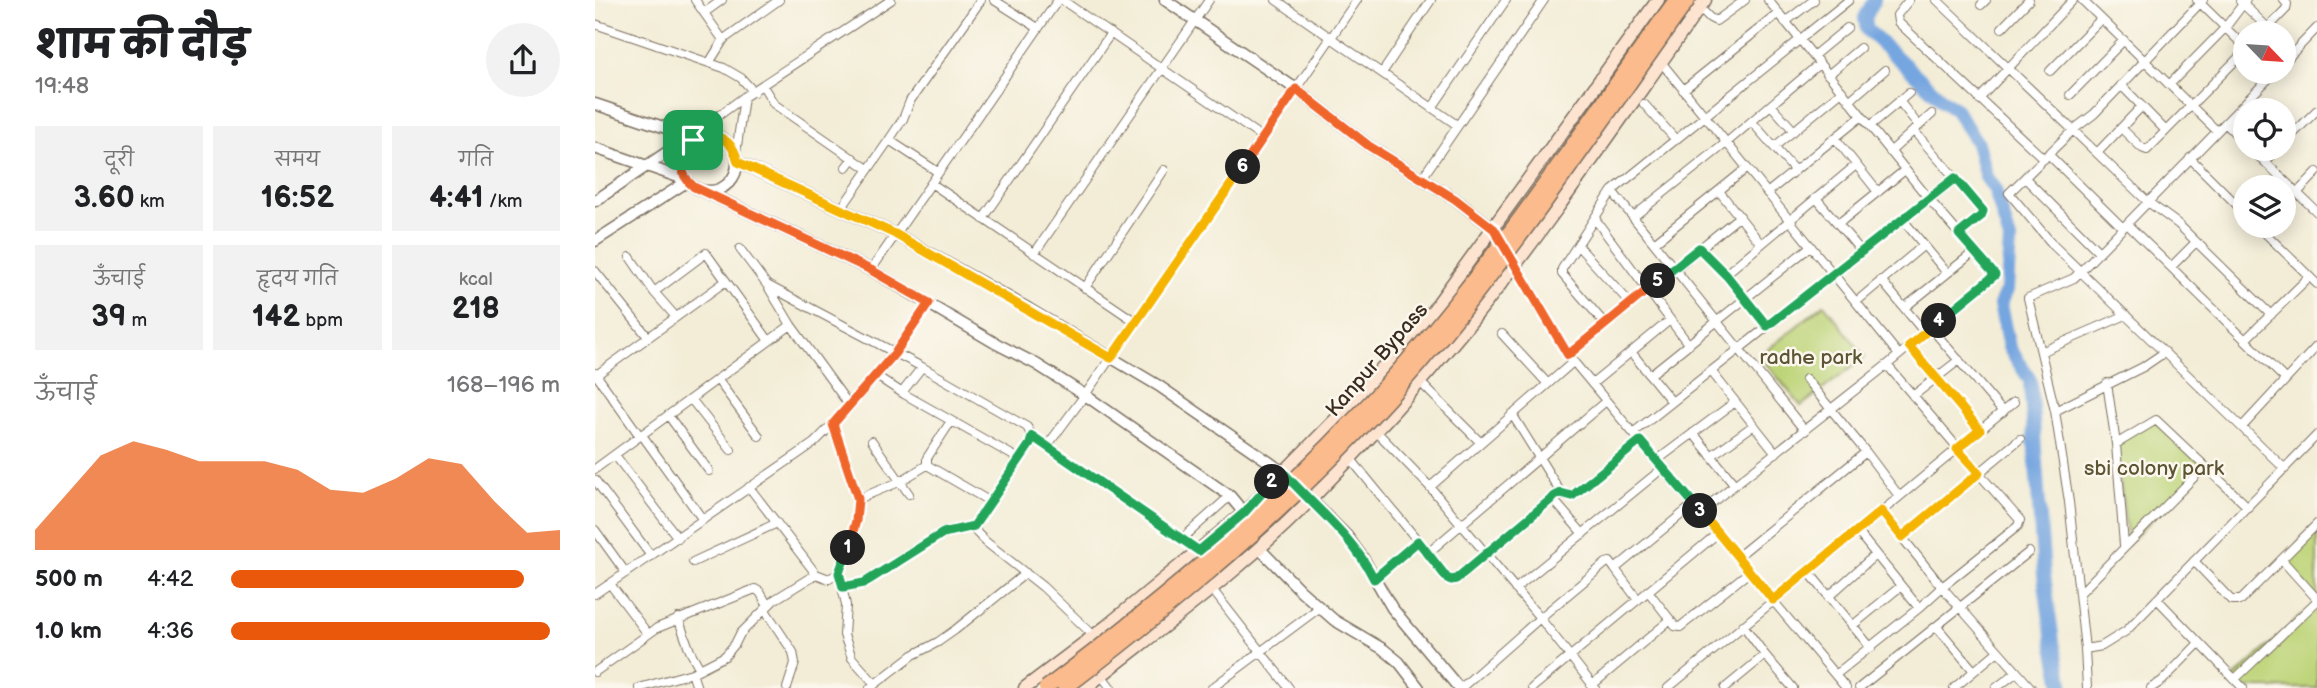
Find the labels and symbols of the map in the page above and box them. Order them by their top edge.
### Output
north arrow [2233,21,2296,84]
pin [663,110,723,170]
pin: 6 [1225,150,1261,184]
pin: 5 [1641,264,1675,298]
street label: Kanpur Bypass [1321,298,1433,422]
pin: 4 [1921,304,1957,338]
park label: radhe park [1760,345,1863,370]
park label: sbi colony park [2084,456,2225,481]
pin: 2 [1255,464,1289,500]
pin: 3 [1683,494,1717,528]
pin: 1 [831,530,865,566]

